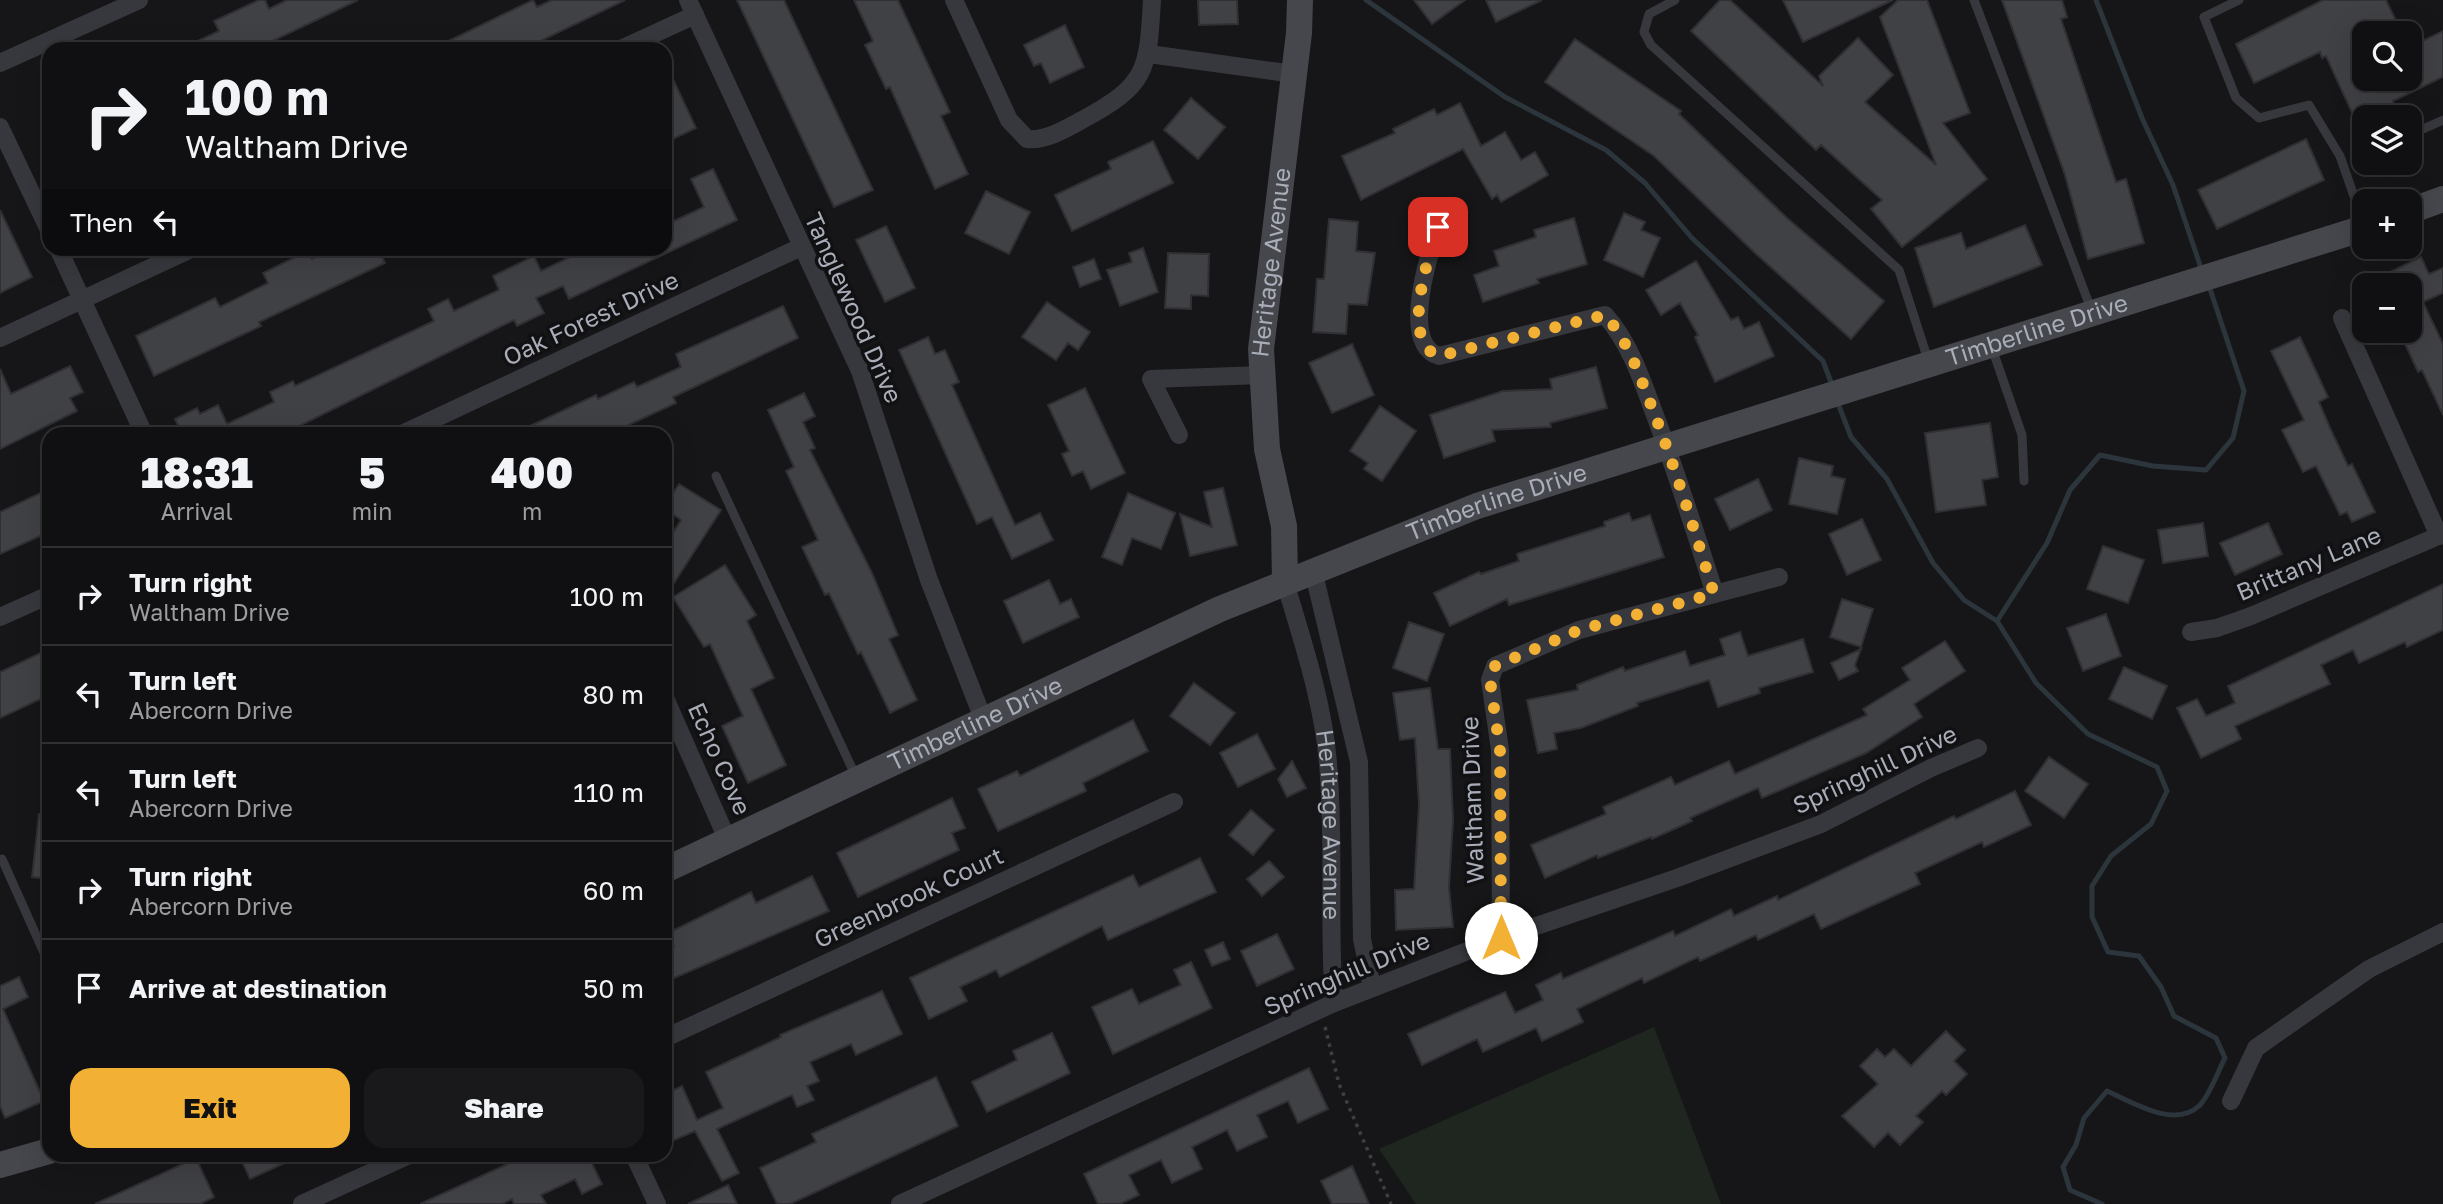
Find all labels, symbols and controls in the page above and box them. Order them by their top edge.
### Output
map controls [2352,21,2422,343]
button: search [2352,21,2422,91]
text: 100 m [185,67,329,126]
icon: right [70,70,161,161]
button: layers [2352,105,2422,175]
text: Waltham Drive [185,127,408,165]
street label: Heritage Avenue [1244,166,1296,359]
button: + [2352,189,2422,259]
pin [1408,197,1468,257]
icon: left [147,203,185,241]
text: Then [70,207,133,238]
street label: Tanglewood Drive [799,208,909,407]
icon: arrive [1419,208,1457,246]
street label: Oak Forest Drive [498,264,683,371]
button: − [2352,273,2422,343]
street label: Timberline Drive [1942,287,2131,371]
text: 18:31 [141,447,253,497]
text: 5 [359,447,385,497]
text: 400 [491,447,573,497]
street label: Timberline Drive [1402,457,1590,546]
text: Arrival [161,497,233,525]
text: min [352,497,392,525]
text: m [522,497,542,525]
street label: Brittany Lane [2232,519,2385,606]
text: Turn right [129,567,252,598]
icon: right [70,577,108,615]
text: 100 m [570,581,644,612]
text: Waltham Drive [129,598,290,626]
text: Turn left [129,665,237,696]
street label: Timberline Drive [883,669,1066,776]
icon: left [70,675,108,713]
text: 80 m [583,679,644,710]
text: Abercorn Drive [129,696,293,724]
street label: Echo Cove [683,698,758,819]
street label: Waltham Drive [1454,716,1489,884]
street label: Springhill Drive [1788,718,1961,819]
street label: Heritage Avenue [1311,727,1347,920]
text: Turn left [129,763,237,794]
icon: left [70,773,108,811]
text: 110 m [573,777,644,808]
text: Abercorn Drive [129,794,293,822]
street label: Greenbrook Court [809,840,1008,953]
text: Turn right [129,861,252,892]
icon: right [70,871,108,909]
text: 60 m [583,875,644,906]
text: Abercorn Drive [129,892,293,920]
position arrow [1464,901,1538,975]
street label: Springhill Drive [1259,925,1434,1021]
icon: arrive [70,969,108,1007]
text: Arrive at destination [129,973,387,1004]
text: 50 m [583,973,644,1004]
button: Exit [70,1068,350,1148]
button: Share [364,1068,644,1148]

